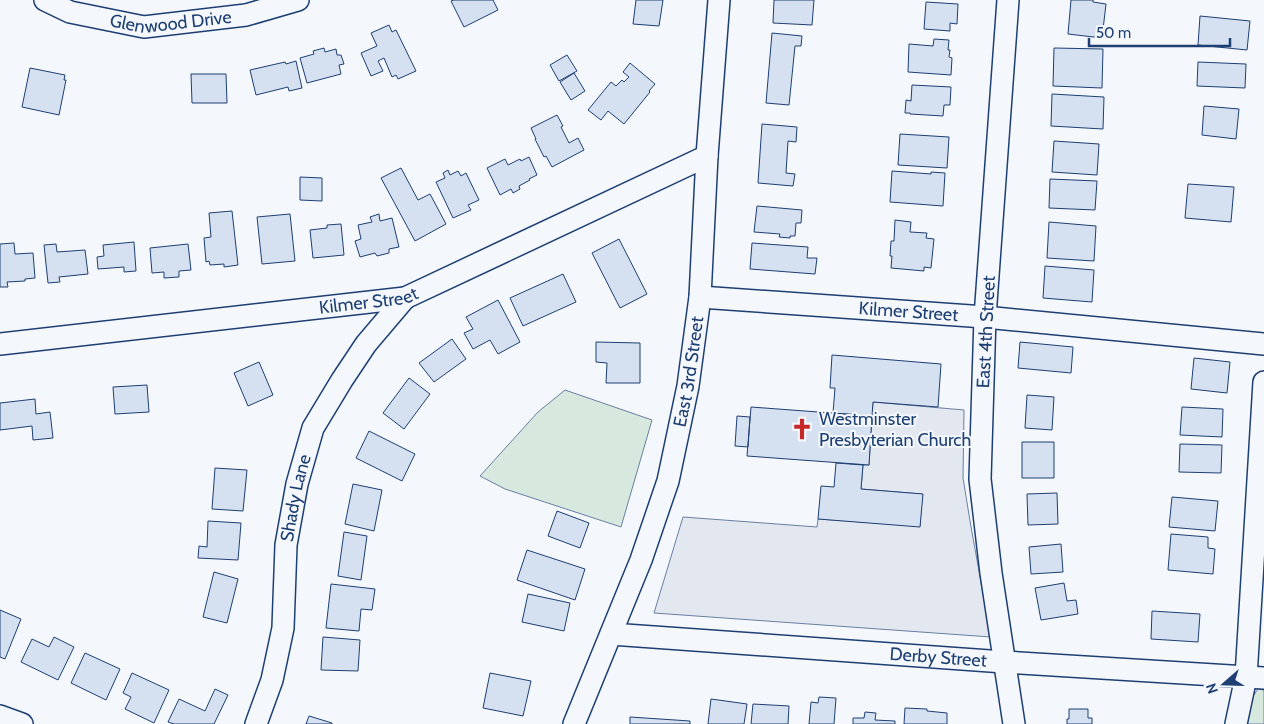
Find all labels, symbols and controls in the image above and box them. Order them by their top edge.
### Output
street label: Glenwood Drive [108,6,233,38]
scale bar [1089,15,1230,47]
text: 50 m [1096,24,1131,42]
street label: East 4th Street [972,275,1000,389]
street label: Kilmer Street [318,282,422,319]
street label: Kilmer Street [858,297,959,326]
street label: East 3rd Street [669,315,708,429]
place label: Westminster Presbyterian Church [819,408,971,451]
church icon: Westminster Presbyterian Church [789,416,815,442]
street label: Shady Lane [276,452,316,543]
street label: Derby Street [889,643,987,672]
north arrow [1199,659,1249,709]
text: N [1202,681,1222,696]

